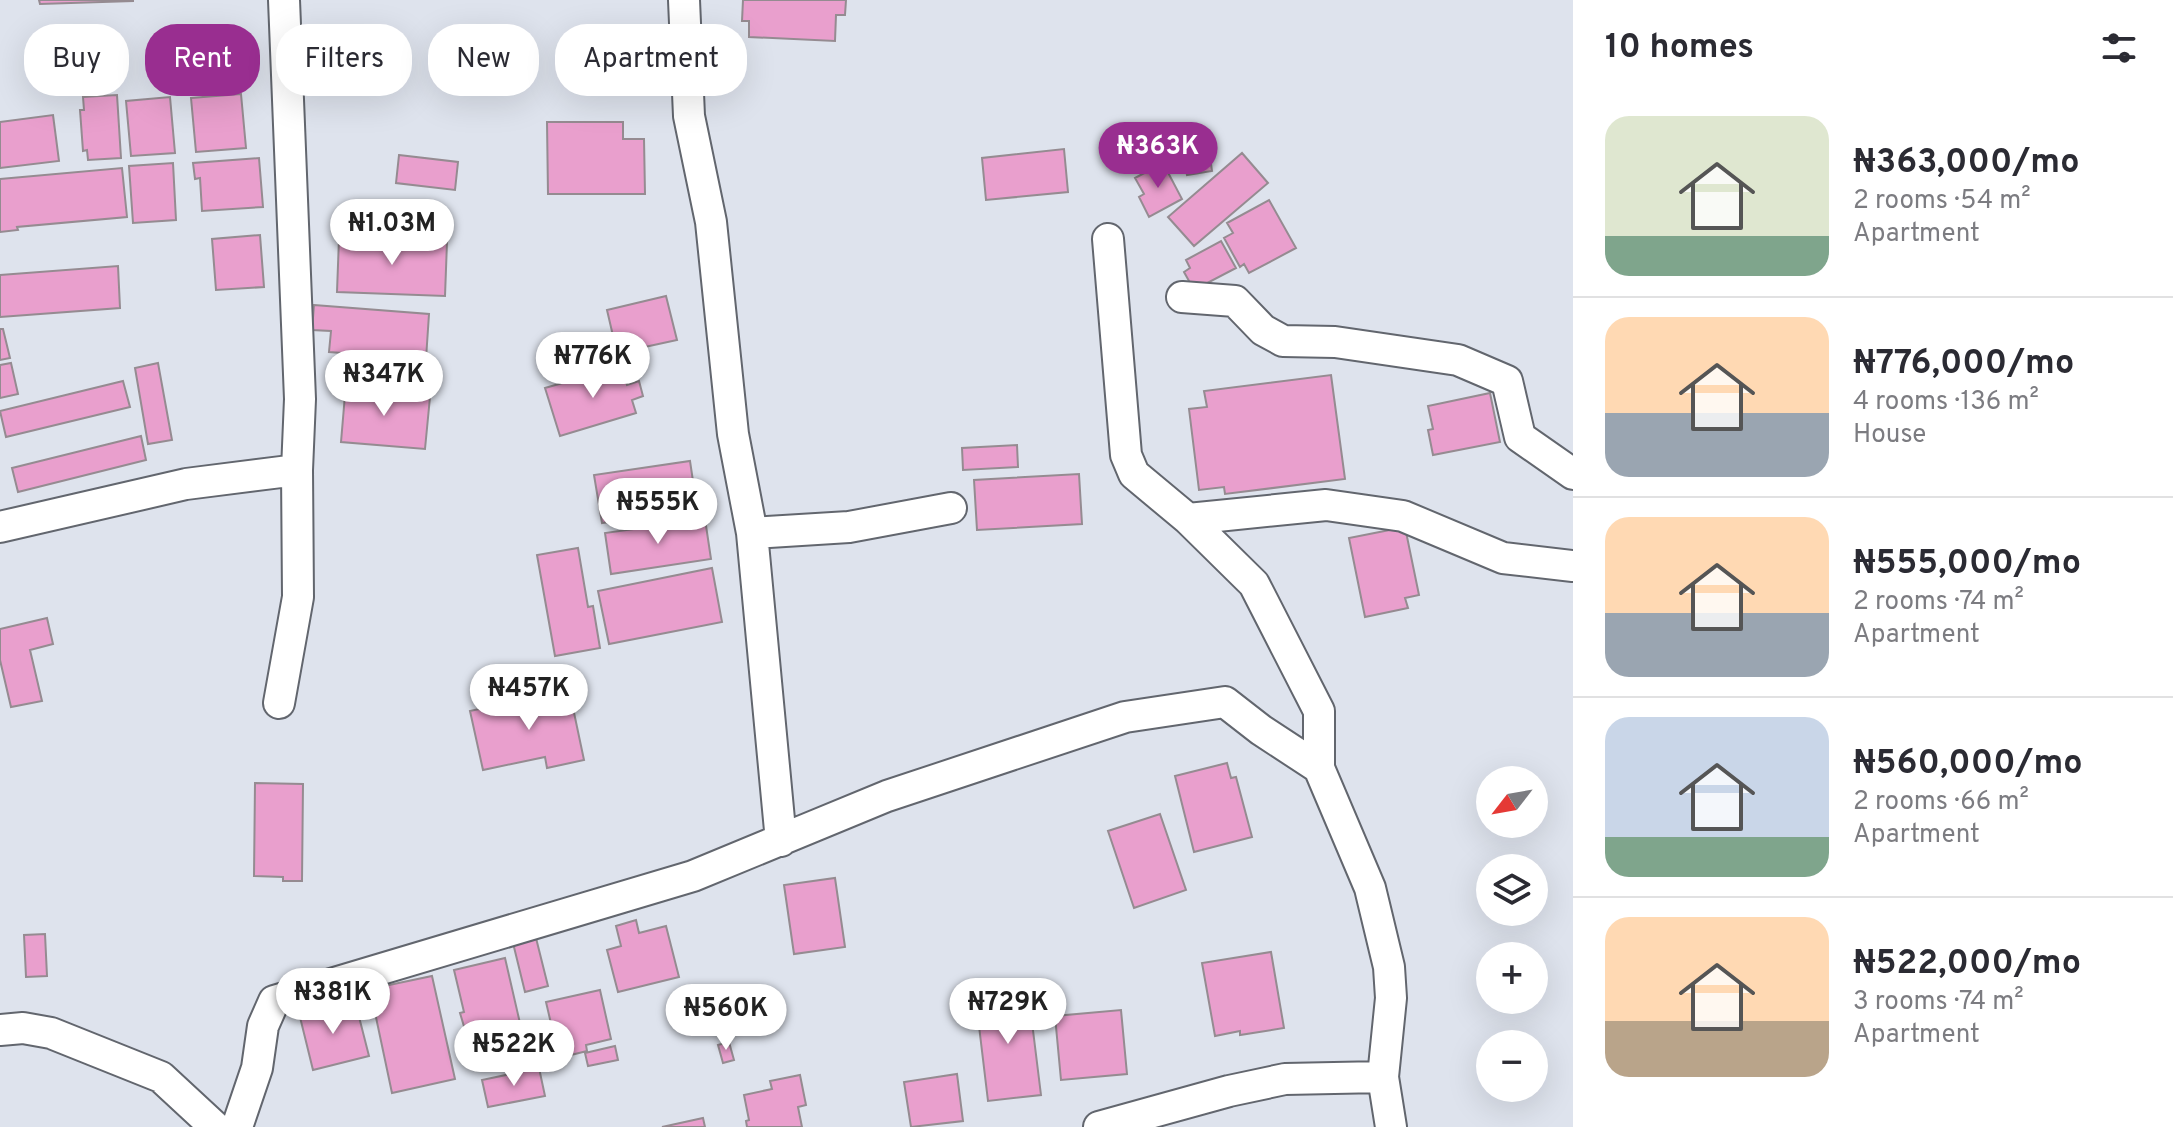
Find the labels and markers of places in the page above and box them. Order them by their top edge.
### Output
pin: ₦363K [1102,122,1214,190]
pin: ₦1.03M [327,199,457,267]
pin: ₦776K [537,332,649,400]
pin: ₦347K [328,350,440,418]
pin: ₦555K [602,478,714,546]
pin: ₦457K [473,664,585,732]
pin: ₦381K [277,968,389,1036]
pin: ₦729K [952,978,1064,1046]
pin: ₦560K [670,984,782,1052]
pin: ₦522K [458,1020,570,1088]

